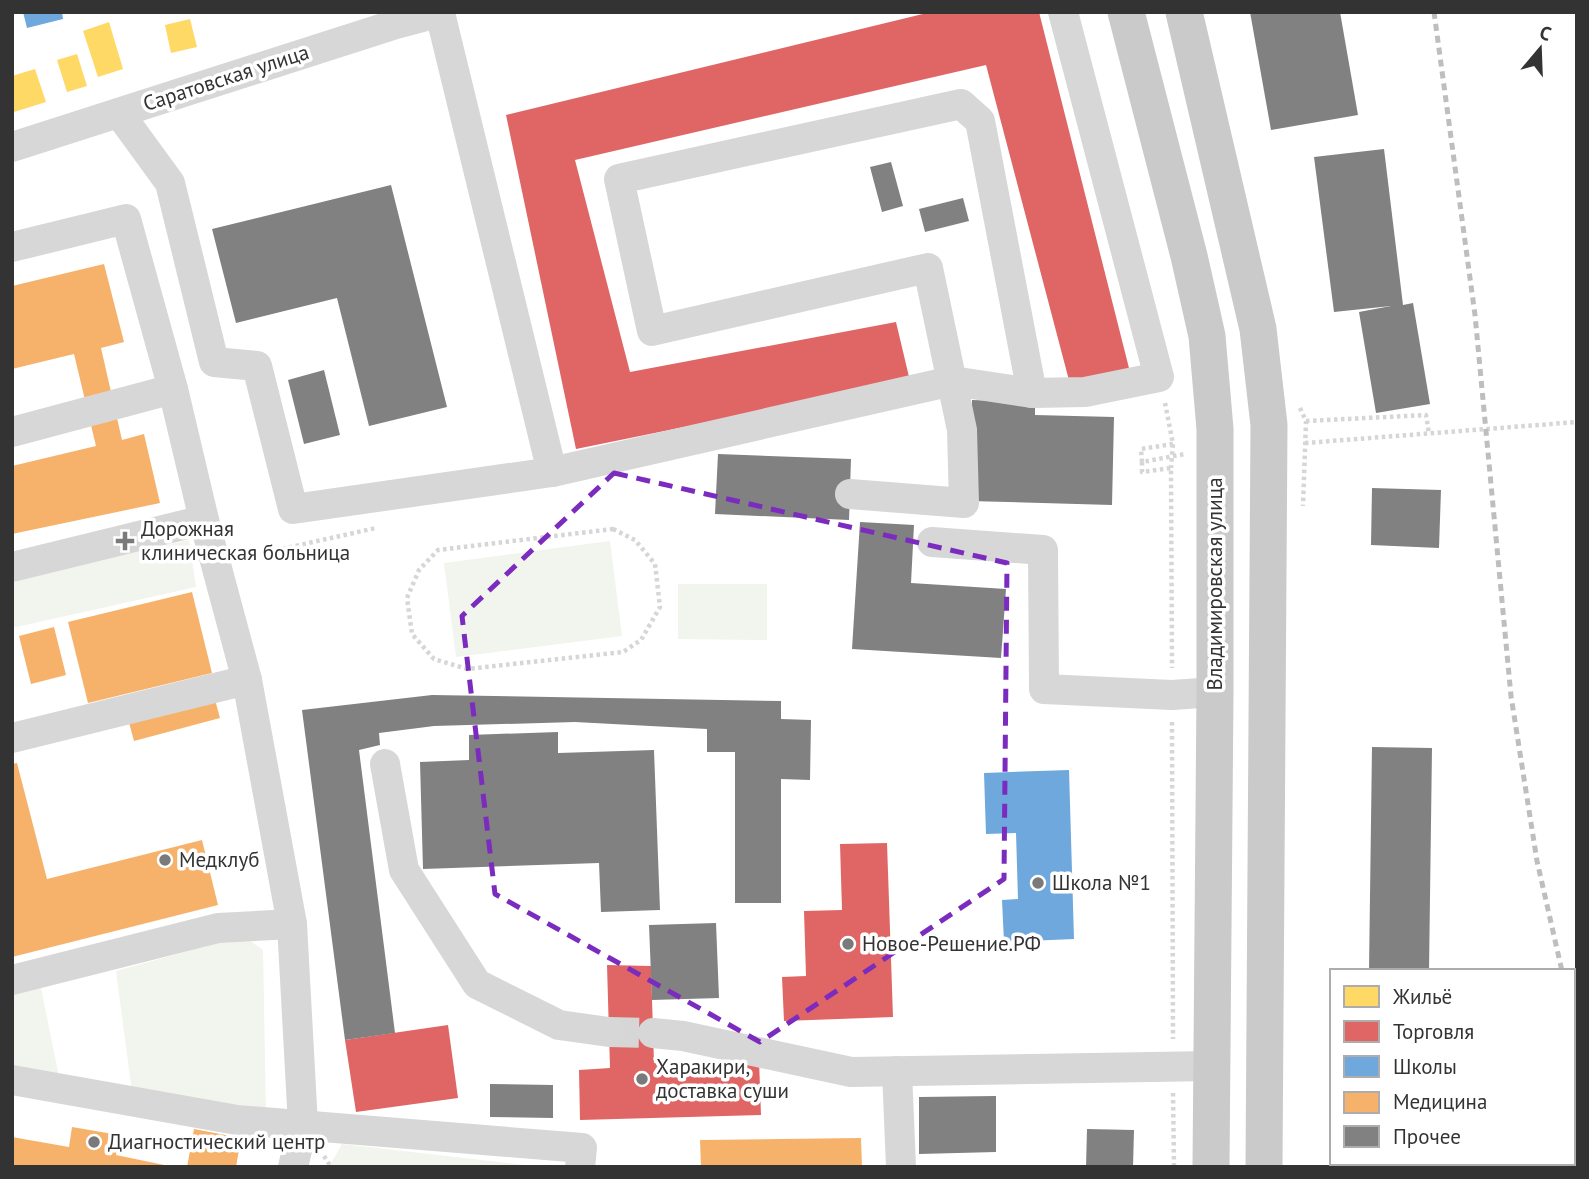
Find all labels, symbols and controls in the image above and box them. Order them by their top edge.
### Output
north arrow [1505,14,1575,84]
text: С [1537,20,1555,46]
street label: Саратовская улица [139,38,312,117]
street label: Владимировская улица [1201,477,1228,691]
place label: Дорожная клиническая больница [141,515,350,566]
marker: Дорожная клиническая больница [115,531,135,551]
place label: Медклуб [179,846,259,873]
marker: Медклуб [157,852,173,868]
place label: Школа №1 [1052,869,1151,896]
marker: Школа №1 [1030,875,1046,891]
place label: Новое-Решение.РФ [862,930,1041,957]
marker: Новое-Решение.РФ [840,936,856,952]
legend [1330,969,1575,1165]
text: Жильё [1392,983,1452,1010]
text: Торговля [1393,1018,1474,1045]
place label: Харакири, доставка суши [656,1053,789,1104]
text: Школы [1393,1053,1457,1080]
marker: Харакири, доставка суши [634,1071,650,1087]
text: Медицина [1393,1088,1487,1115]
text: Прочее [1393,1123,1461,1150]
place label: Диагностический центр [108,1128,325,1155]
marker: Диагностический центр [86,1134,102,1150]

